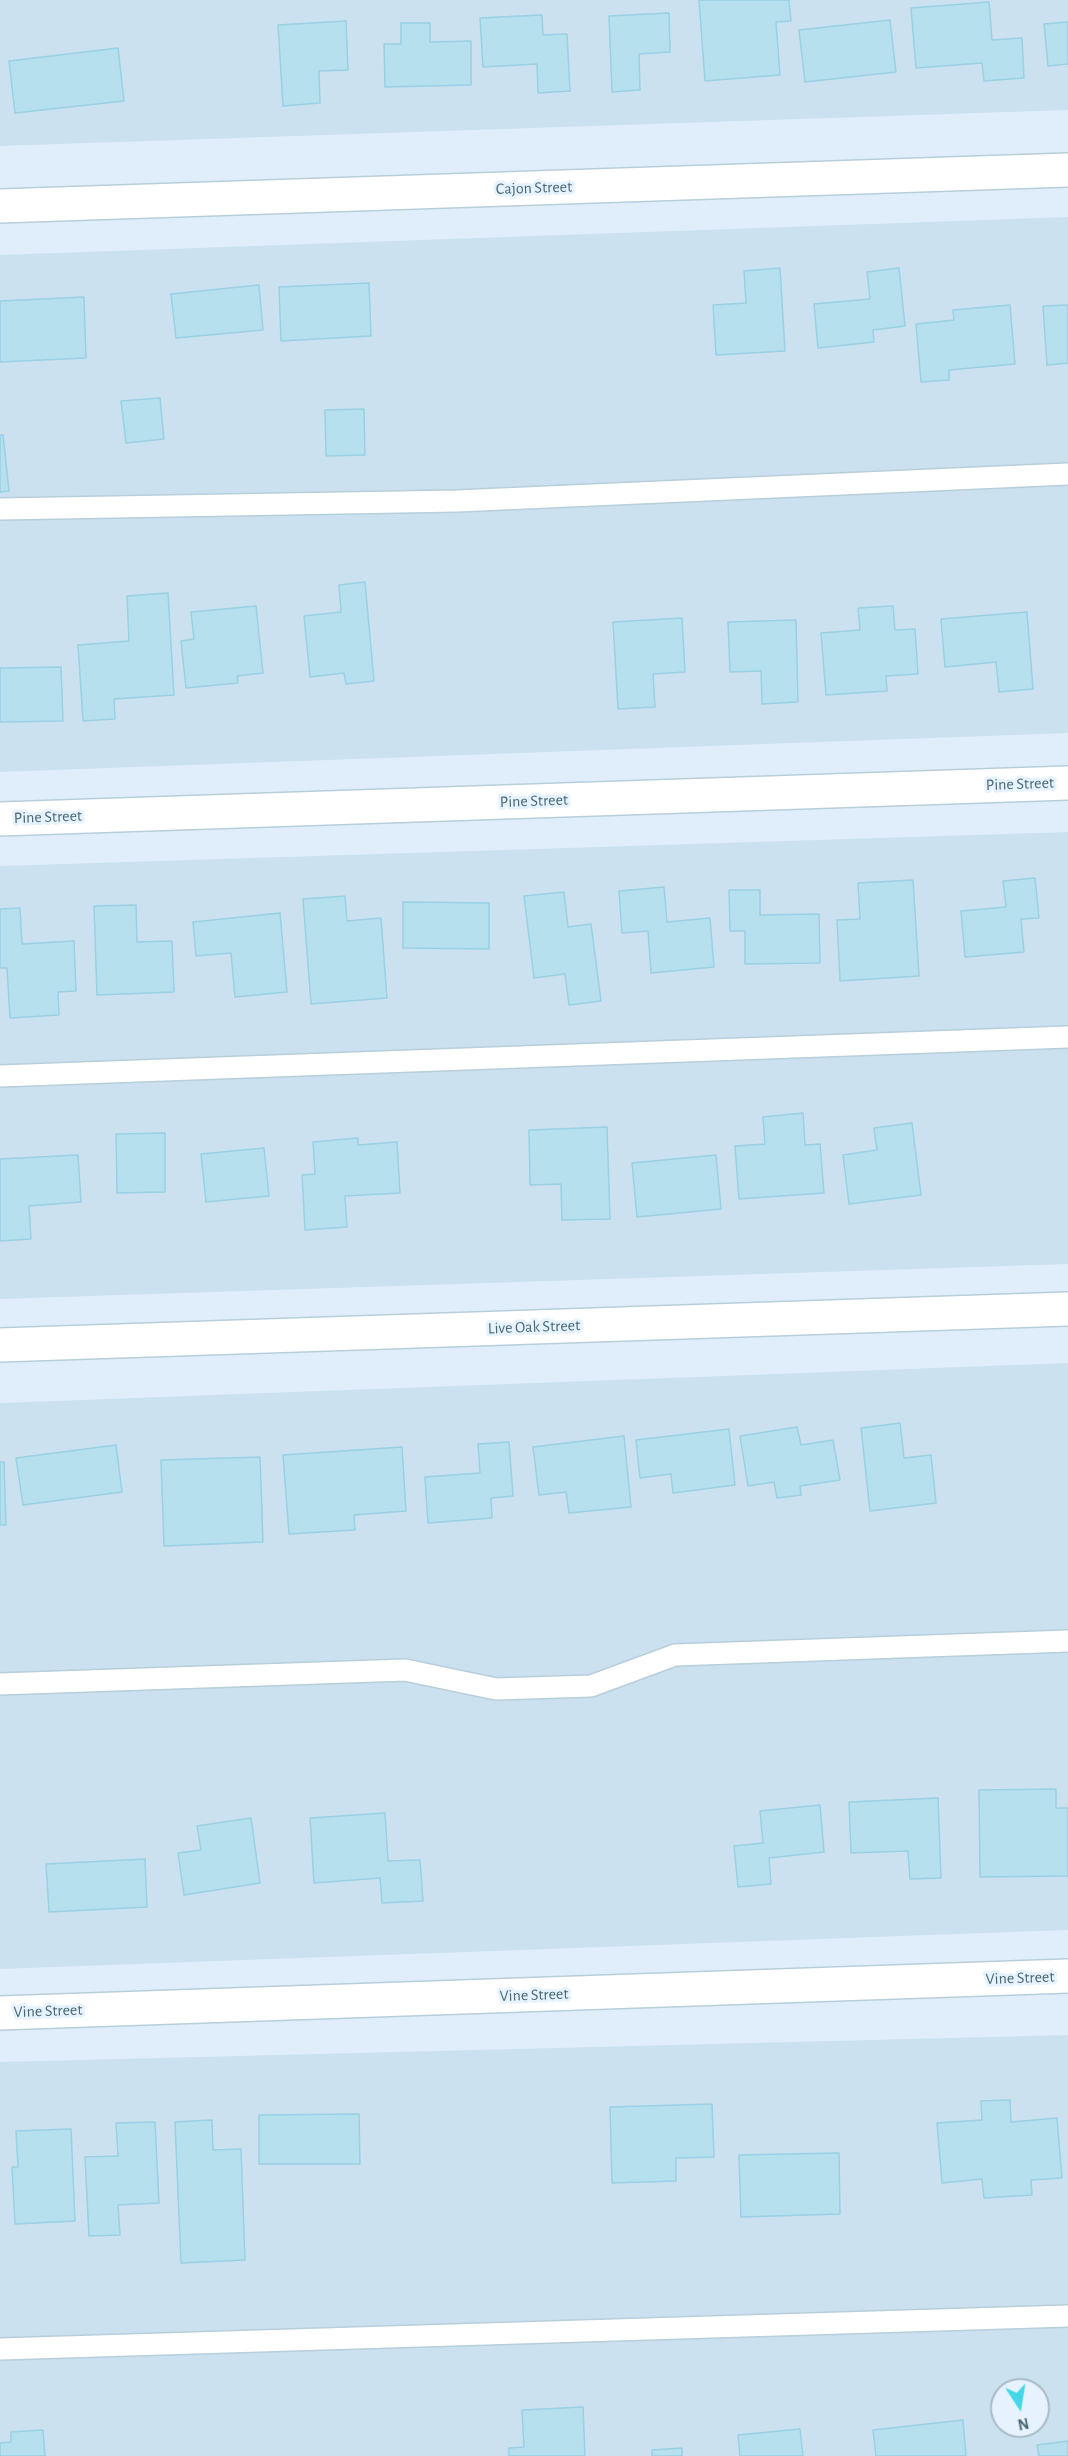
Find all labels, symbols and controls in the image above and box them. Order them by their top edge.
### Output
street label: Cajon Street [496,177,572,199]
street label: Pine Street [986,773,1054,795]
street label: Pine Street [500,790,568,812]
street label: Pine Street [14,806,82,828]
street label: Live Oak Street [488,1316,580,1338]
street label: Vine Street [985,1967,1055,1989]
street label: Vine Street [499,1984,569,2006]
street label: Vine Street [13,2000,83,2022]
north arrow [990,2378,1050,2438]
text: N [1016,2415,1030,2433]

